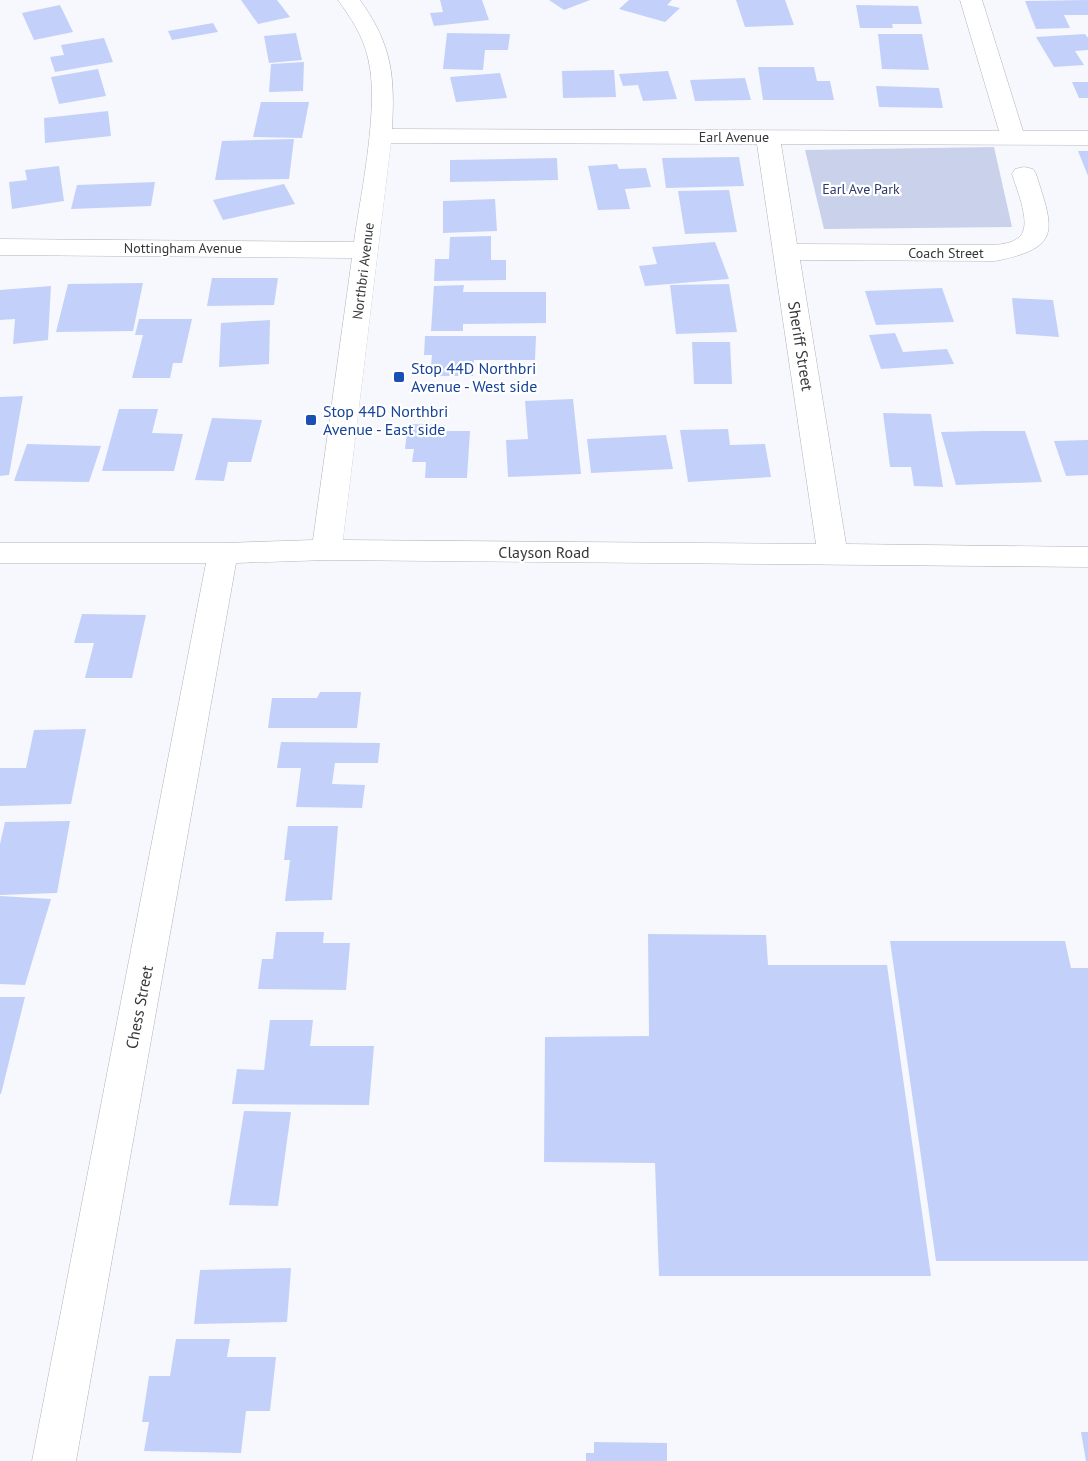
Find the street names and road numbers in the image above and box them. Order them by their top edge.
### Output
street label: Earl Avenue [699,128,769,146]
street label: Northbri Avenue [348,221,378,321]
street label: Nottingham Avenue [124,239,242,257]
street label: Coach Street [908,244,984,262]
street label: Sheriff Street [784,300,818,393]
street label: Clayson Road [498,542,590,562]
street label: Chess Street [121,963,157,1050]

